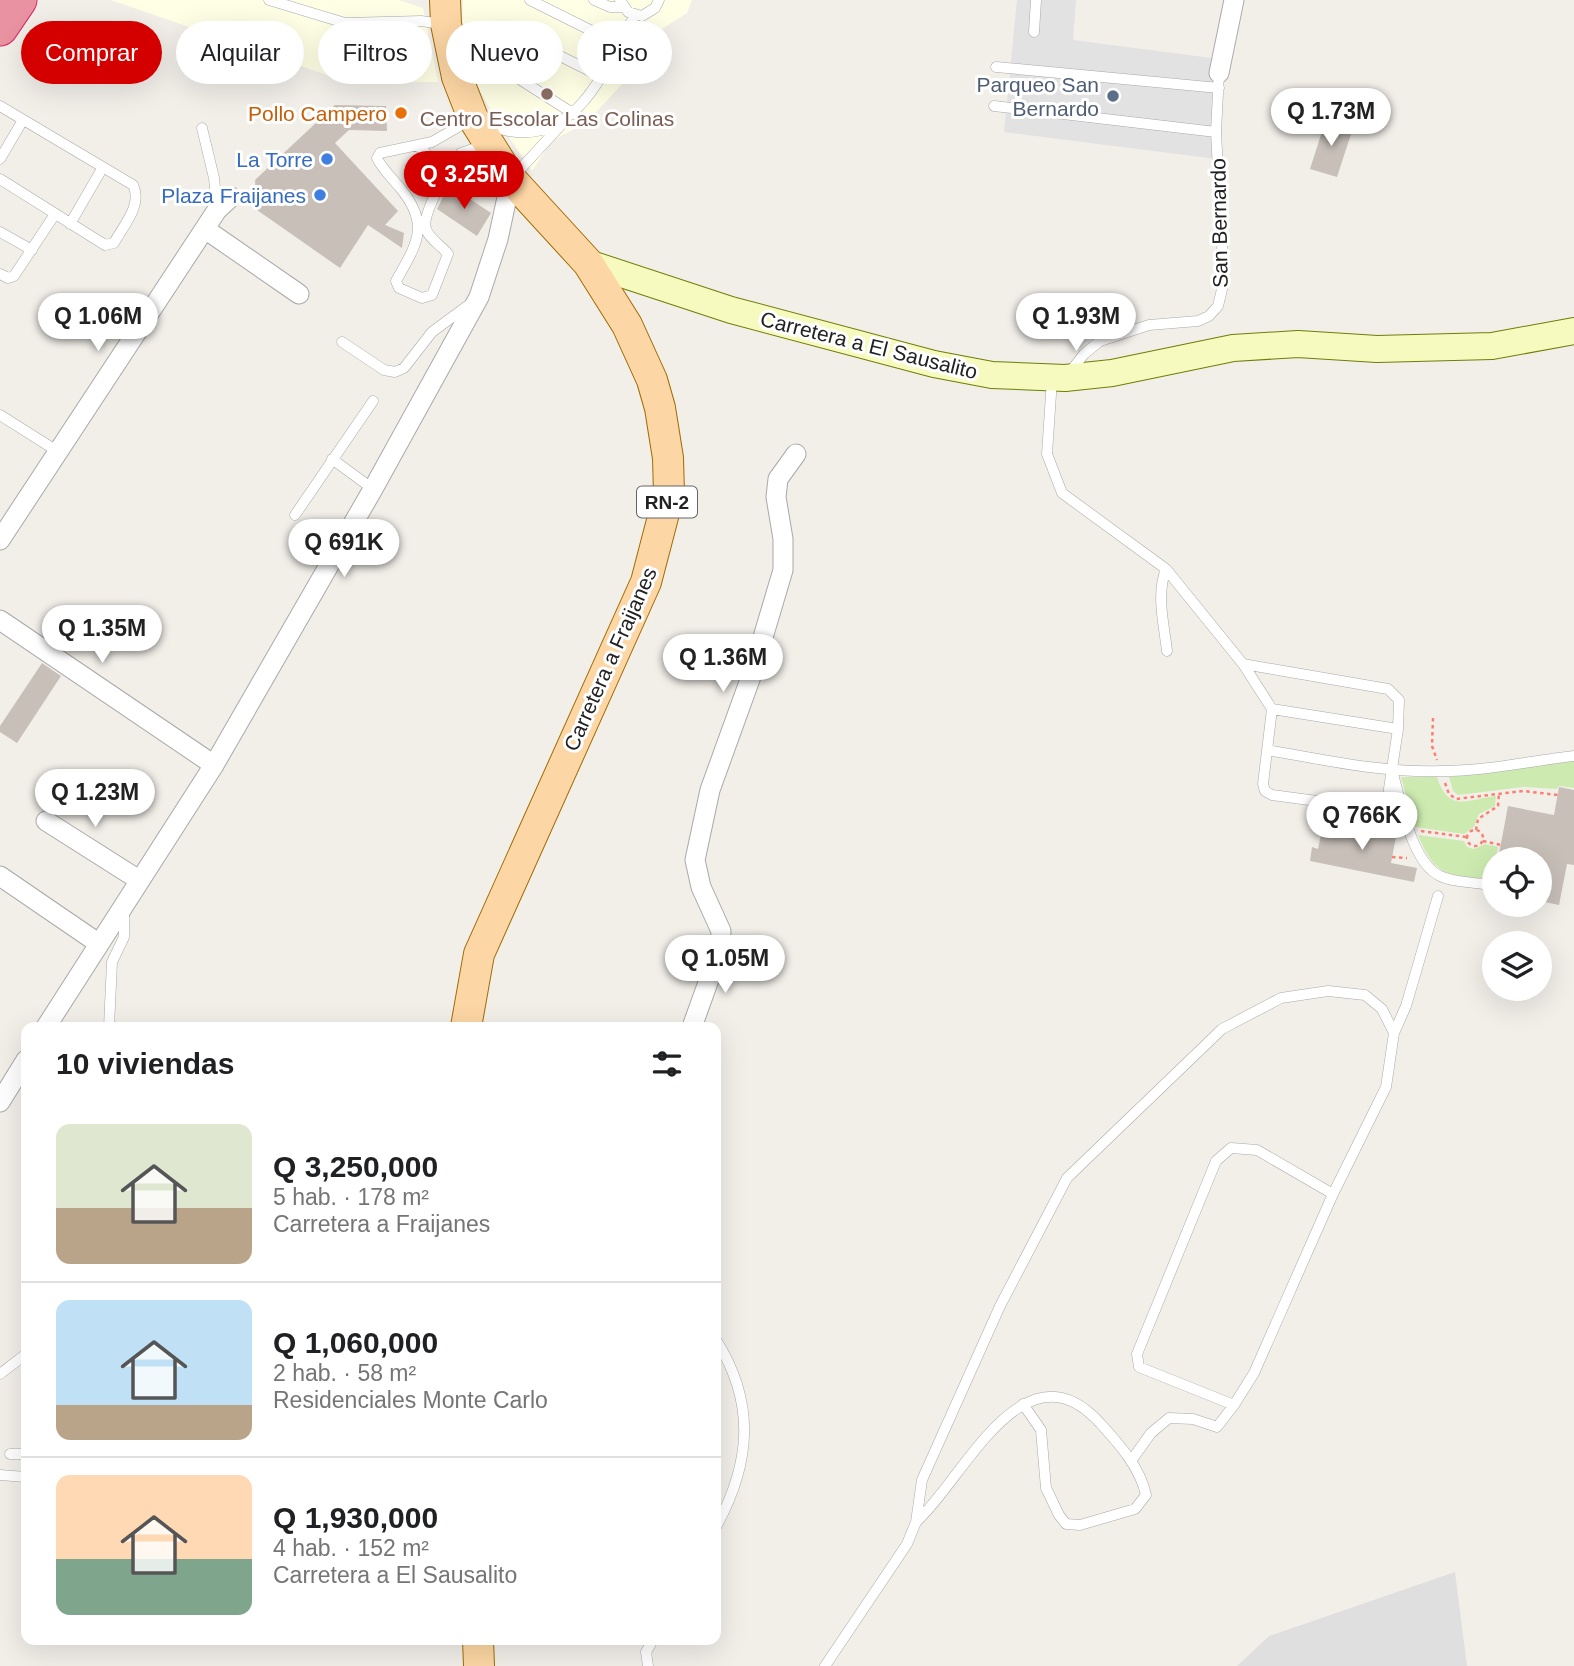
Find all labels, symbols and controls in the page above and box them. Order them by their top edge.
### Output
chip: Comprar [21,21,162,84]
chip: Alquilar [176,21,304,84]
chip: Filtros [318,21,432,84]
chip: Nuevo [446,21,563,84]
chip: Piso [577,21,672,84]
place label: Parqueo San Bernardo [976,73,1099,120]
marker: Centro Escolar Las Colinas [539,86,555,102]
marker: Parqueo San Bernardo [1105,88,1121,104]
pin: Q 1.73M [1266,88,1396,148]
text: Q 1.73M [1287,98,1375,124]
place label: Pollo Campero [248,102,387,125]
marker: Pollo Campero [393,105,409,121]
place label: Centro Escolar Las Colinas [420,107,674,130]
place label: La Torre [236,148,313,171]
marker: La Torre [319,151,335,167]
pin: Q 3.25M [399,152,529,211]
street label: San Bernardo [1206,158,1232,288]
text: Q 3.25M [420,161,508,187]
place label: Plaza Fraijanes [161,184,306,207]
marker: Plaza Fraijanes [312,187,328,203]
pin: Q 1.06M [33,294,163,353]
pin: Q 1.93M [1011,294,1141,353]
text: Q 1.06M [54,303,142,329]
text: Q 1.93M [1032,303,1120,329]
street label: Carretera a El Sausalito [758,307,980,383]
road number: RN-2 [637,486,697,517]
pin: Q 691K [287,520,401,579]
text: Q 691K [304,529,384,555]
street label: Carretera a Fraijanes [559,564,661,754]
pin: Q 1.35M [37,606,167,665]
text: Q 1.35M [58,615,146,641]
pin: Q 1.36M [658,634,788,694]
text: Q 1.36M [679,644,767,670]
pin: Q 1.23M [30,770,160,829]
text: Q 1.23M [51,779,139,805]
pin: Q 766K [1305,792,1419,852]
text: Q 766K [1322,802,1402,828]
map controls [1482,847,1552,1001]
button: locate [1482,847,1552,917]
button: layers [1482,931,1552,1001]
pin: Q 1.05M [660,936,790,995]
text: Q 1.05M [681,945,769,971]
icon: filters [648,1045,686,1083]
text: 10 viviendas [56,1047,234,1080]
text: Q 3,250,000 [273,1150,438,1183]
icon: home [112,1152,196,1236]
text: 5 hab. · 178 m² [273,1184,429,1210]
text: Carretera a Fraijanes [273,1211,490,1237]
text: Q 1,060,000 [273,1326,438,1359]
icon: home [112,1328,196,1412]
text: 2 hab. · 58 m² [273,1360,416,1386]
text: Residenciales Monte Carlo [273,1387,548,1413]
text: Q 1,930,000 [273,1501,438,1534]
icon: home [112,1503,196,1587]
text: 4 hab. · 152 m² [273,1535,429,1561]
text: Carretera a El Sausalito [273,1562,517,1588]

